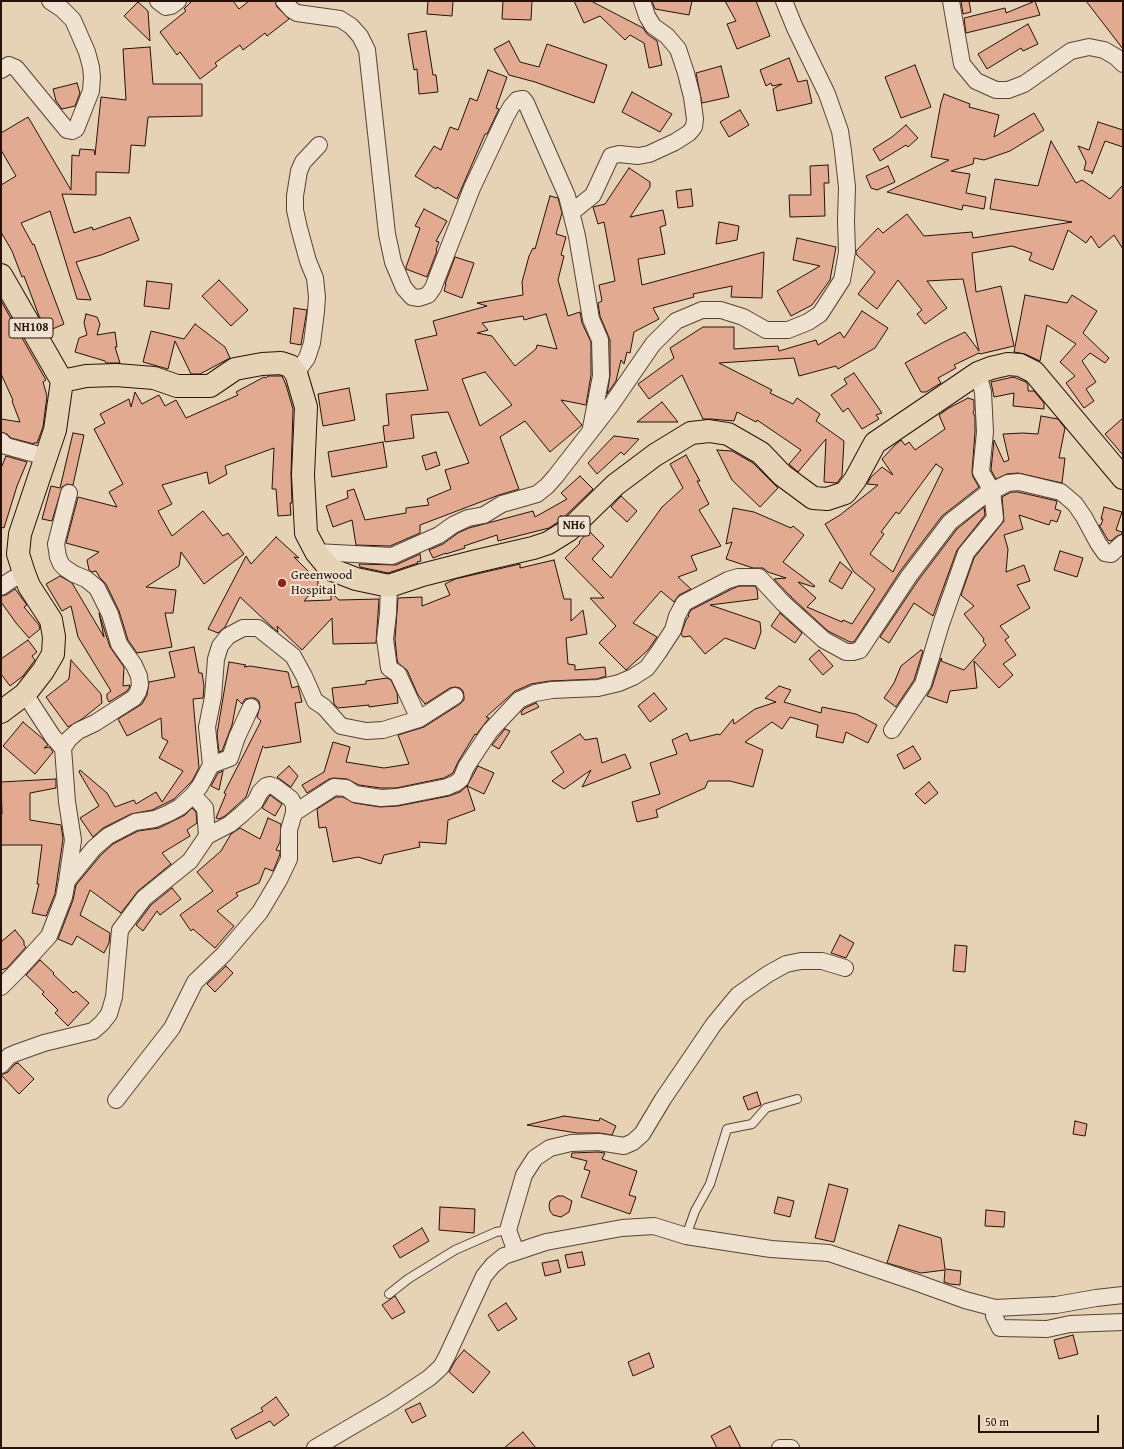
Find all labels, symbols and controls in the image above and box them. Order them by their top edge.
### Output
road number: NH108 [9,318,53,338]
road number: NH6 [558,516,590,536]
place label: Greenwood Hospital [291,568,353,599]
marker: Greenwood Hospital [276,577,288,589]
scale bar [980,1407,1101,1433]
text: 50 m [985,1413,1009,1430]

